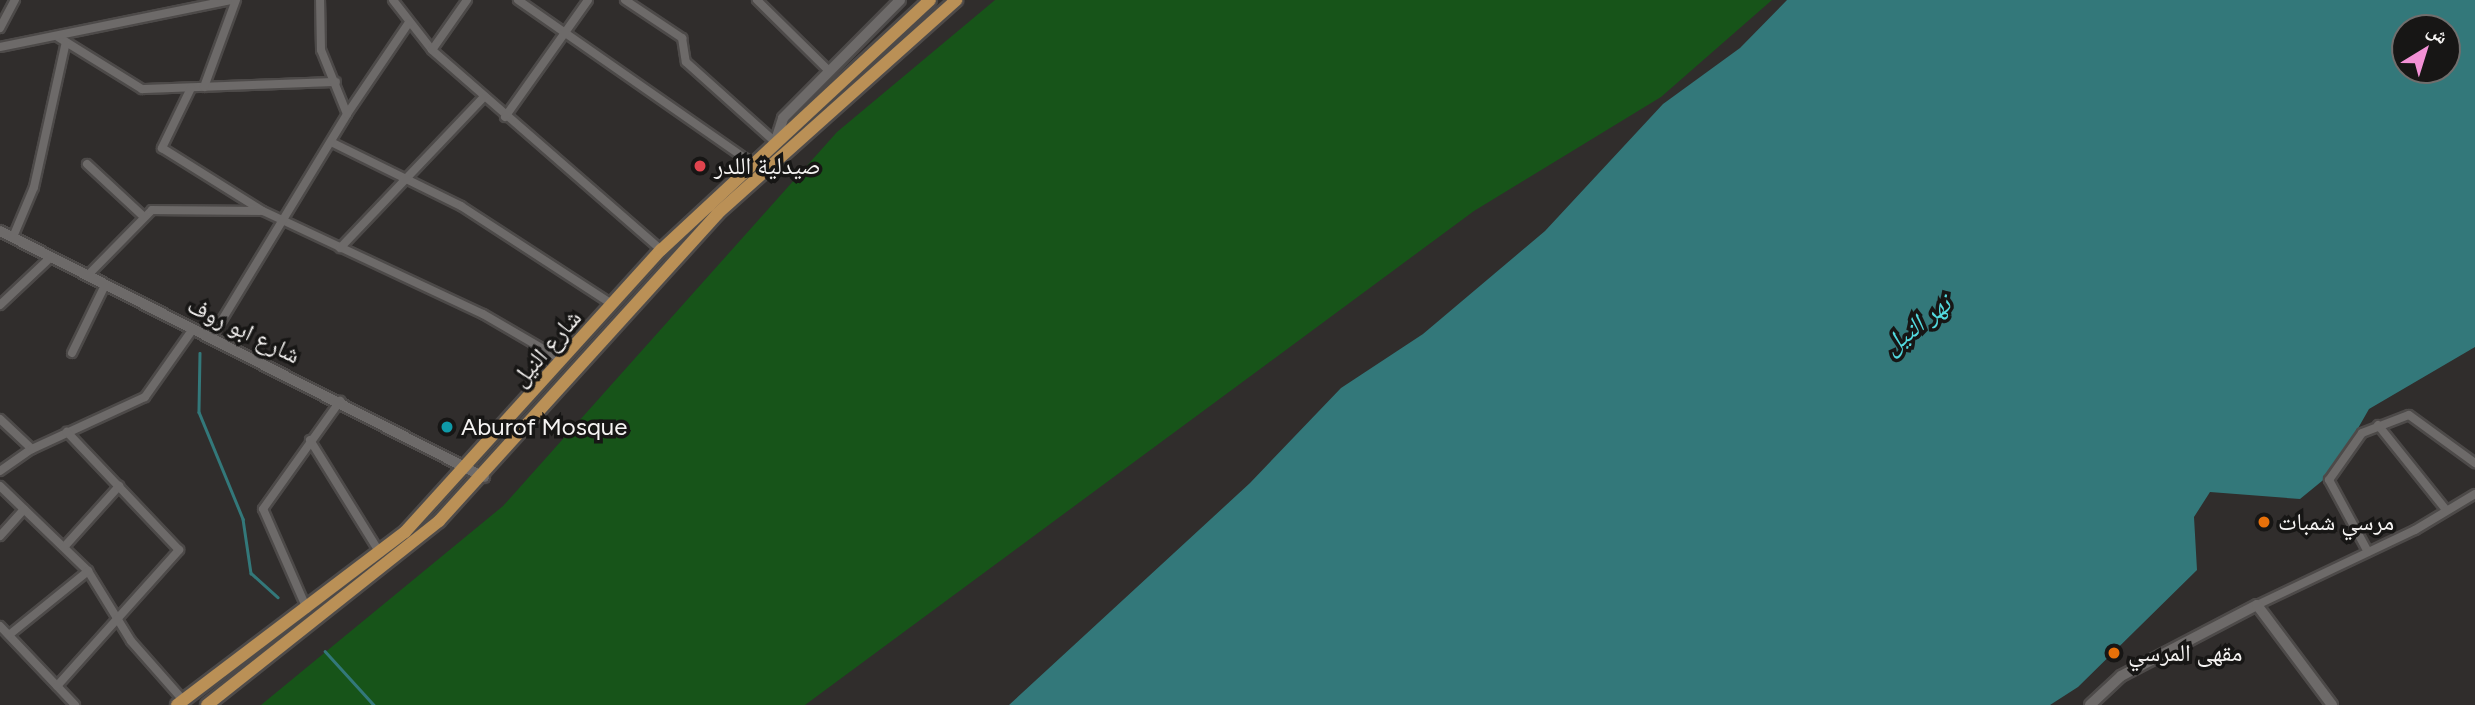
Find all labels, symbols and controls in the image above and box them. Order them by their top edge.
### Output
north arrow [2391,14,2461,84]
text: ش [2423,18,2453,49]
place label: صيدلية اللدر [714,152,821,180]
marker: صيدلية اللدر [692,158,708,174]
water label: نهر النيل [1877,289,1957,361]
street label: شارع ابو روف [183,290,305,370]
street label: شارع النيل [505,304,587,392]
place label: Aburof Mosque [461,413,627,441]
marker: Aburof Mosque [439,419,455,435]
place label: مرسي شمبات [2278,508,2394,536]
marker: مرسي شمبات [2256,514,2272,530]
place label: مقهى المرسي [2128,639,2242,667]
marker: مقهى المرسي [2106,645,2122,661]

